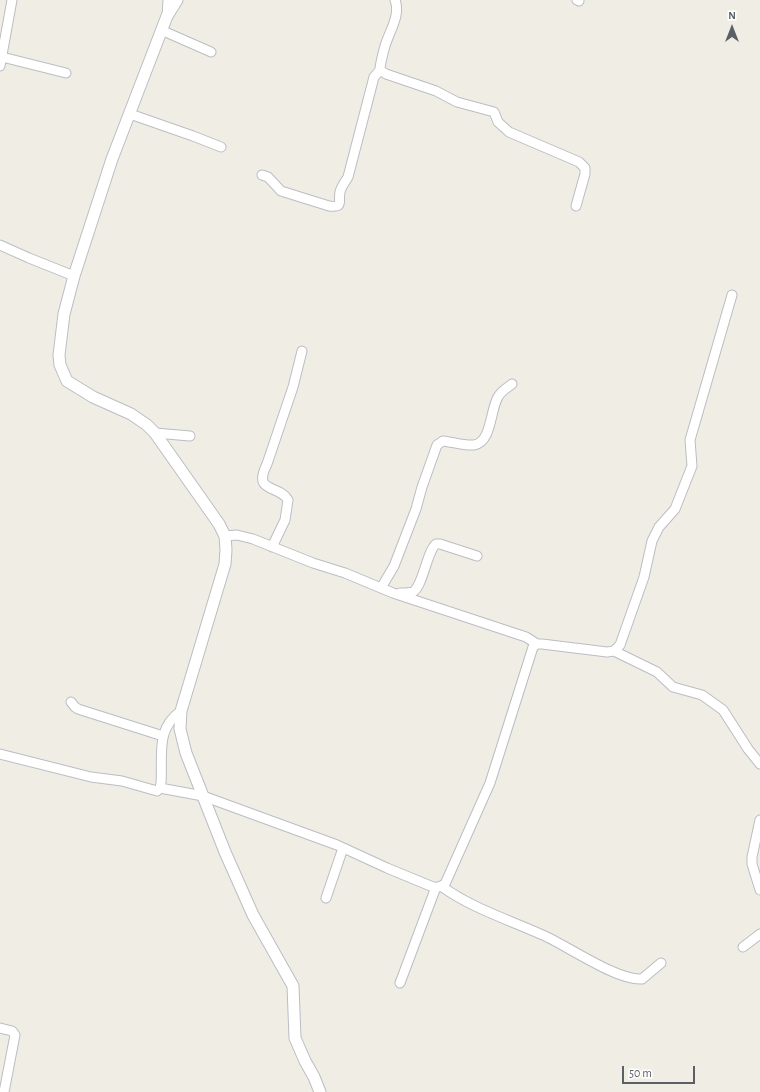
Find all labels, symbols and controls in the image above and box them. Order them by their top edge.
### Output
north arrow [712,8,752,48]
text: N [728,10,736,21]
scale bar [624,1058,697,1084]
text: 50 m [629,1067,652,1079]

